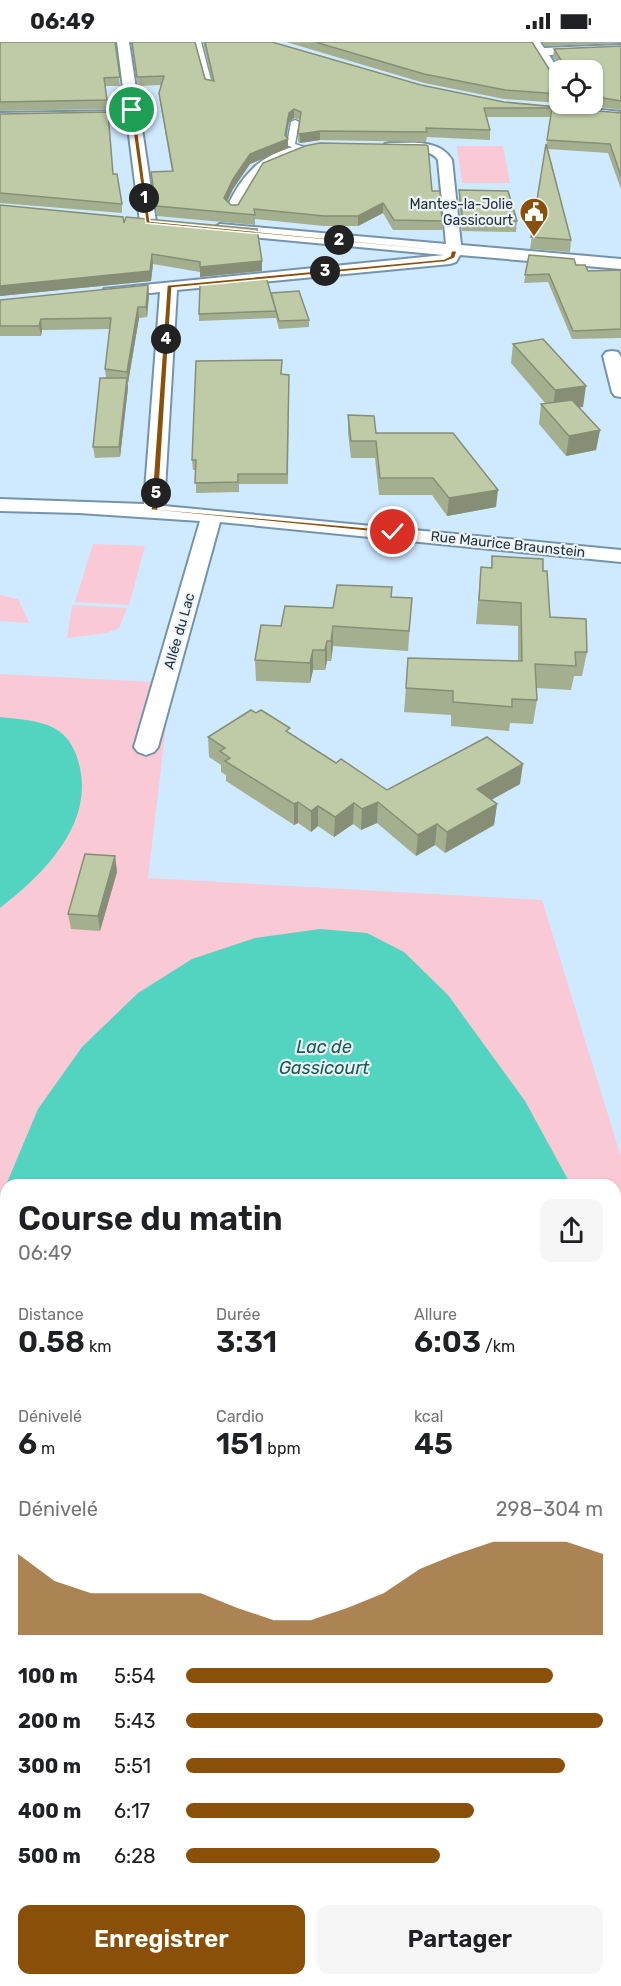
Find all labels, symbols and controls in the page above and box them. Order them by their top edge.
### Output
text: 06:49 [30,8,95,35]
map controls [549,60,603,114]
button: locate [549,60,603,114]
pin [106,84,157,135]
icon: arrive [115,93,148,126]
pin: 1 [129,183,159,213]
text: 1 [140,188,148,207]
place label: Mantes-la-Jolie Gassicourt [409,196,514,229]
public building icon: Mantes-la-Jolie Gassicourt [518,196,550,238]
pin: 2 [324,225,354,255]
text: 2 [334,230,344,249]
pin: 3 [310,256,340,286]
text: 3 [320,261,330,280]
pin: 4 [151,324,181,354]
text: 4 [161,329,171,348]
pin: 5 [141,478,171,508]
text: 5 [151,483,161,502]
pin [367,506,418,557]
icon: check [376,515,409,548]
street label: Rue Maurice Braunstein [430,528,586,561]
street label: Allée du Lac [160,591,199,671]
water label: Lac de Gassicourt [279,1036,370,1079]
text: Course du matin [18,1199,283,1238]
button: share [540,1199,603,1262]
text: 06:49 [18,1241,72,1265]
text: Distance [18,1305,84,1324]
text: Durée [216,1305,261,1324]
text: Allure [414,1305,457,1324]
text: 0.58 [18,1324,85,1360]
text: 3:31 [216,1324,277,1360]
text: 6:03 [414,1324,481,1360]
text: km [85,1337,111,1356]
text: /km [481,1337,515,1356]
text: Dénivelé [18,1407,82,1426]
text: Cardio [216,1407,264,1426]
text: kcal [414,1407,443,1426]
text: 6 [18,1426,37,1462]
text: 151 [216,1426,263,1462]
text: 45 [414,1426,453,1462]
text: m [37,1439,55,1458]
text: bpm [263,1439,301,1458]
text: Dénivelé [18,1497,98,1521]
text: 298–304 m [496,1497,603,1521]
text: 100 m [18,1664,78,1688]
text: 5:54 [114,1664,155,1688]
text: 200 m [18,1709,81,1733]
text: 5:43 [114,1709,155,1733]
text: 300 m [18,1754,81,1778]
text: 5:51 [114,1754,151,1778]
text: 400 m [18,1799,81,1823]
text: 6:17 [114,1799,150,1823]
text: 500 m [18,1844,81,1868]
text: 6:28 [114,1844,156,1868]
button: Enregistrer [18,1905,305,1974]
button: Partager [317,1905,603,1974]

